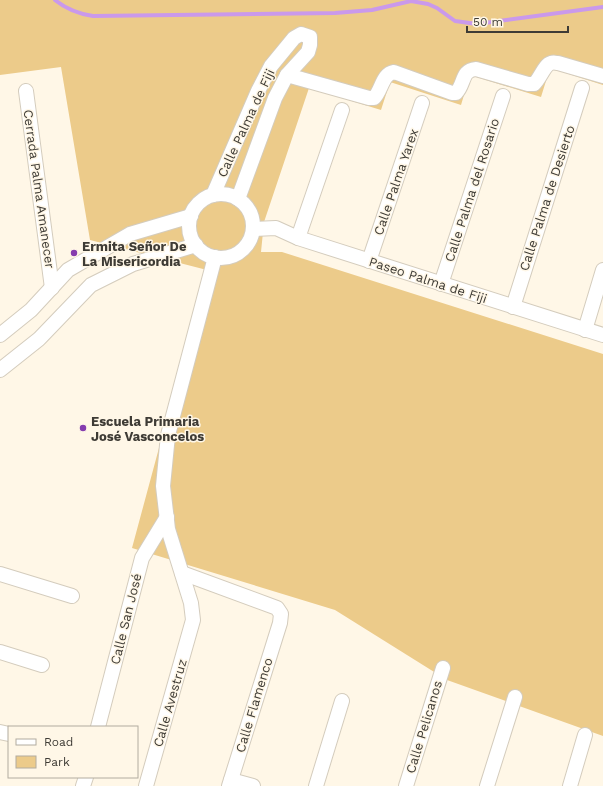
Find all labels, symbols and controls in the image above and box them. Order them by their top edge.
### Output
scale bar [467,8,568,34]
text: 50 m [473,15,503,29]
street label: Calle Palma de Fiji [214,66,278,180]
street label: Cerrada Palma Amanecer [20,109,58,269]
street label: Calle Palma del Rosario [442,116,502,264]
street label: Calle Palma de Desierto [516,123,578,273]
street label: Calle Palma Yarex [371,127,421,237]
place label: Ermita Señor De La Misericordia [82,239,187,269]
marker: Ermita Señor De La Misericordia [69,248,79,258]
street label: Paseo Palma de Fiji [367,254,489,306]
place label: Escuela Primaria José Vasconcelos [91,414,204,444]
marker: Escuela Primaria José Vasconcelos [78,423,88,433]
street label: Calle San José [107,572,145,666]
street label: Calle Flamenco [232,656,276,754]
street label: Calle Avestruz [150,657,190,749]
street label: Calle Pelicanos [403,679,445,775]
legend [8,726,138,778]
text: Road [44,735,73,749]
text: Park [44,755,70,769]

